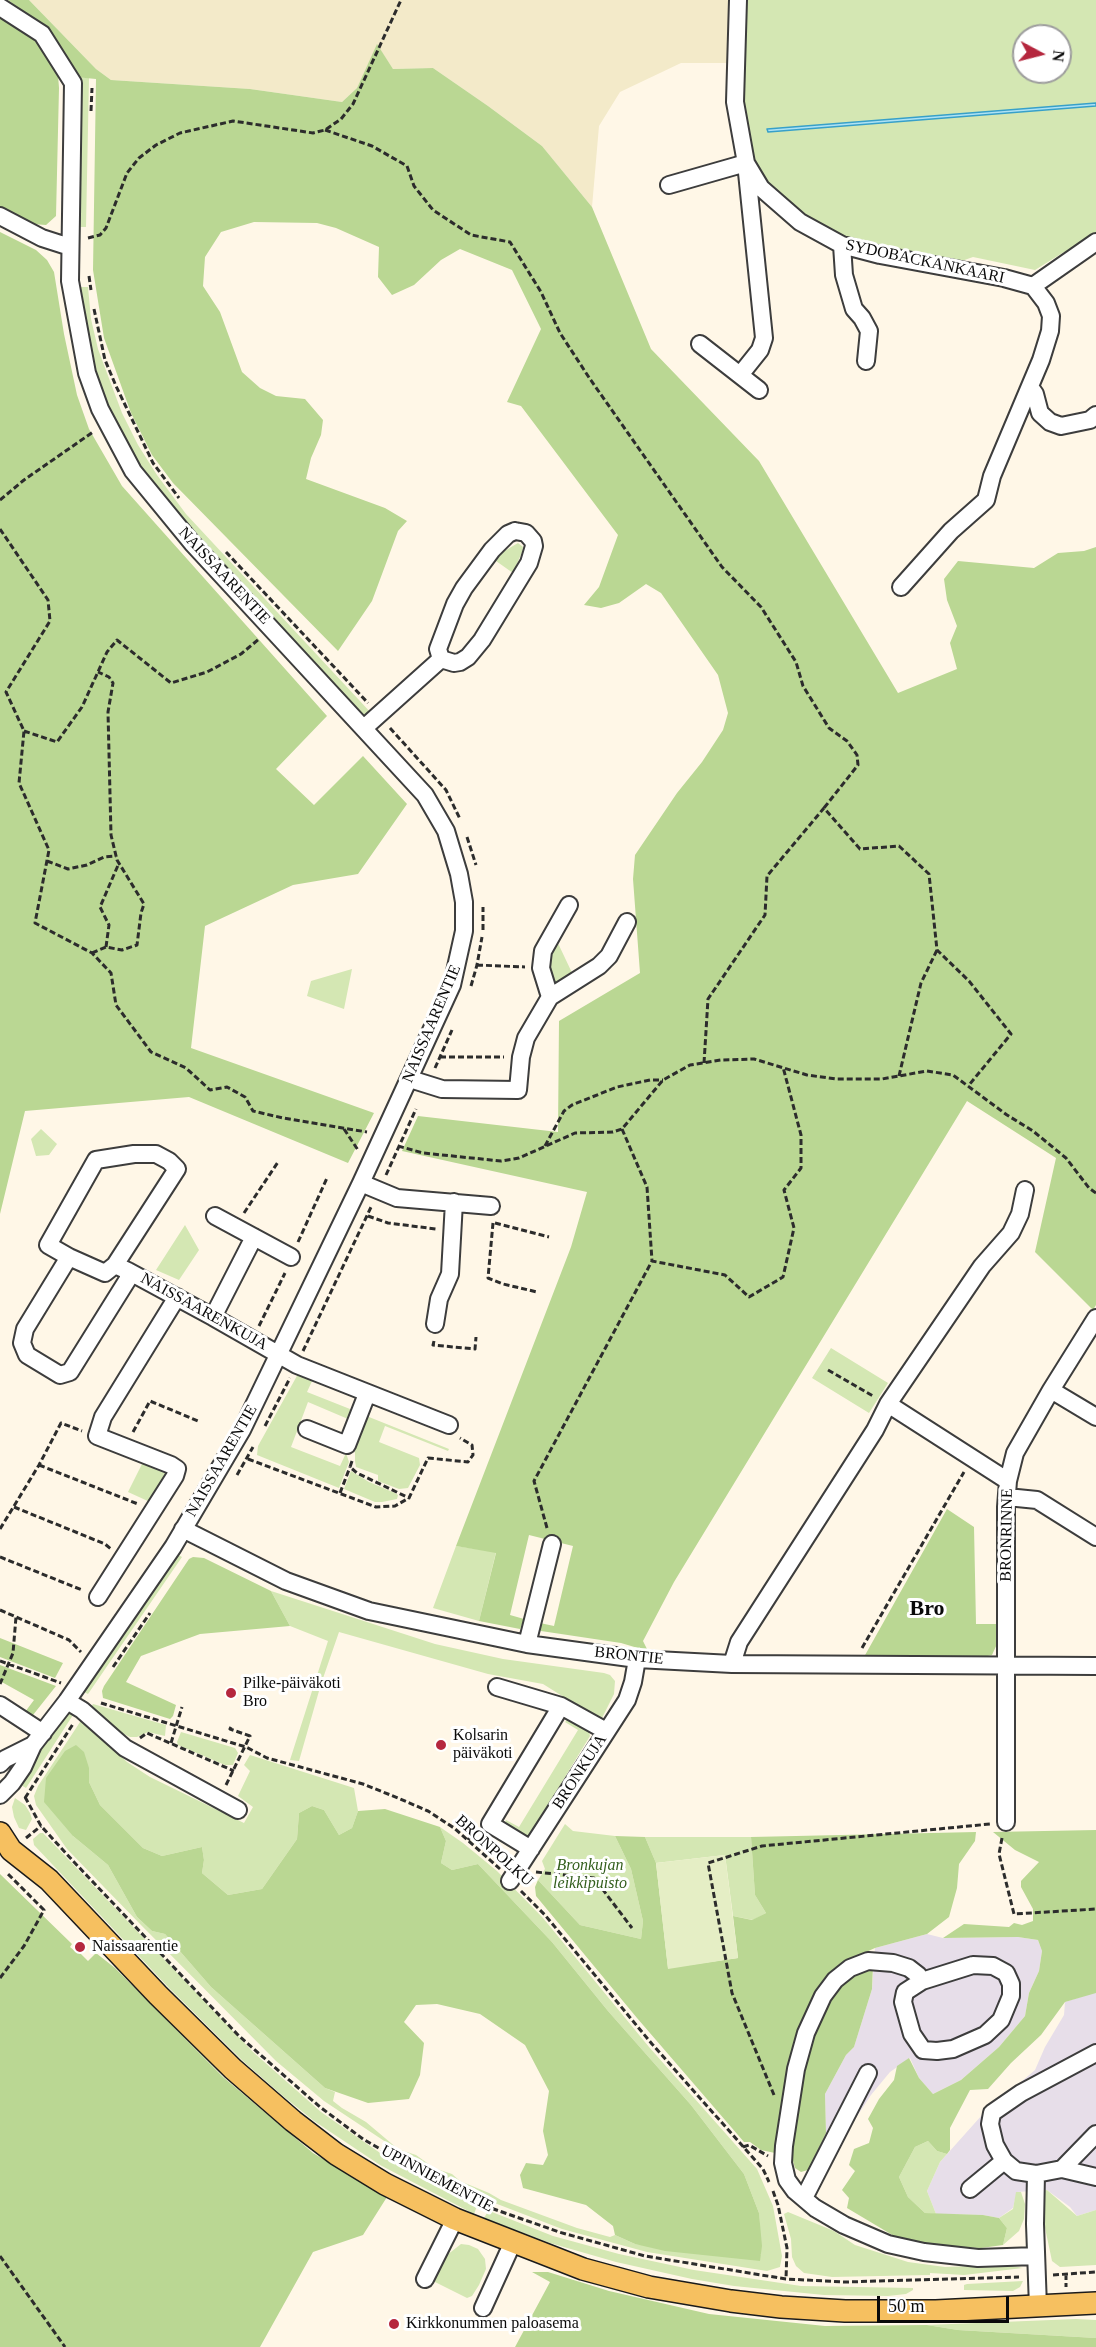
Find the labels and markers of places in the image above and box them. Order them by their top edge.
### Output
place label: Pilke-päiväkoti Bro [243,1674,341,1712]
marker: Pilke-päiväkoti Bro [224,1686,238,1700]
place label: Kolsarin päiväkoti [453,1726,513,1764]
marker: Kolsarin päiväkoti [434,1738,448,1752]
place label: Naissaarentie [92,1937,178,1957]
marker: Naissaarentie [73,1940,87,1954]
place label: Kirkkonummen paloasema [406,2314,579,2334]
marker: Kirkkonummen paloasema [387,2317,401,2331]

